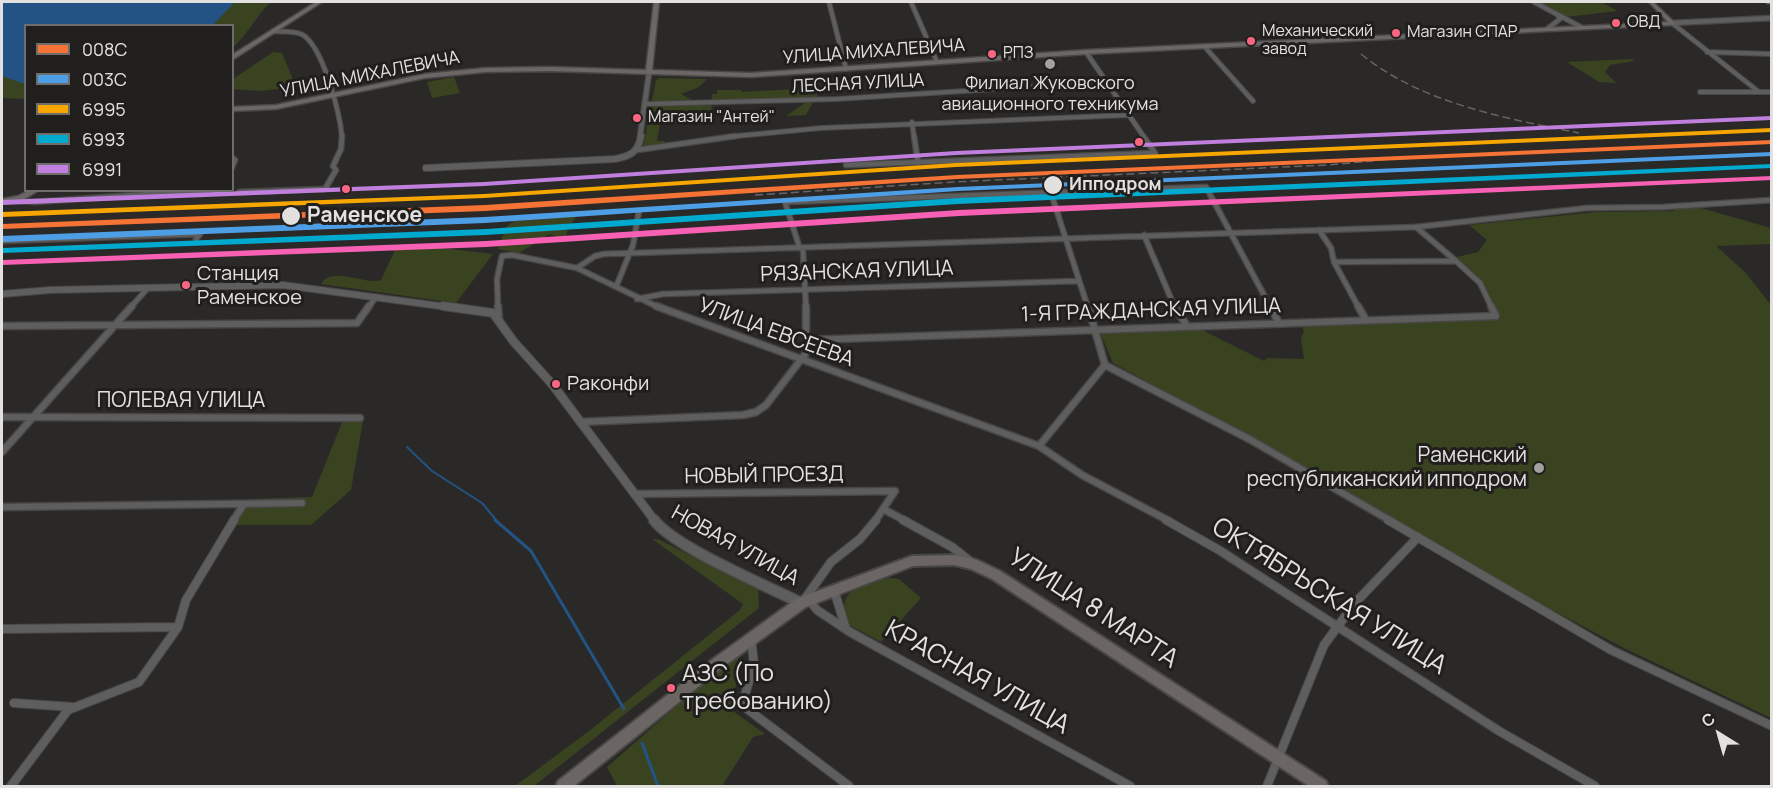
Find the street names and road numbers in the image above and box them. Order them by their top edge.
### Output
street label: УЛИЦА МИХАЛЕВИЧА [782,35,966,69]
street label: УЛИЦА МИХАЛЕВИЧА [278,47,462,103]
street label: ЛЕСНАЯ УЛИЦА [791,70,925,98]
street label: РЯЗАНСКАЯ УЛИЦА [760,256,954,288]
street label: УЛИЦА ЕВСЕЕВА [695,293,857,373]
street label: 1-Я ГРАЖДАНСКАЯ УЛИЦА [1021,294,1281,328]
street label: ПОЛЕВАЯ УЛИЦА [97,388,265,414]
street label: НОВЫЙ ПРОЕЗД [684,462,844,490]
street label: НОВАЯ УЛИЦА [667,501,803,591]
street label: ОКТЯБРЬСКАЯ УЛИЦА [1206,512,1452,682]
street label: УЛИЦА 8 МАРТА [1002,542,1184,676]
street label: КРАСНАЯ УЛИЦА [879,614,1075,742]

